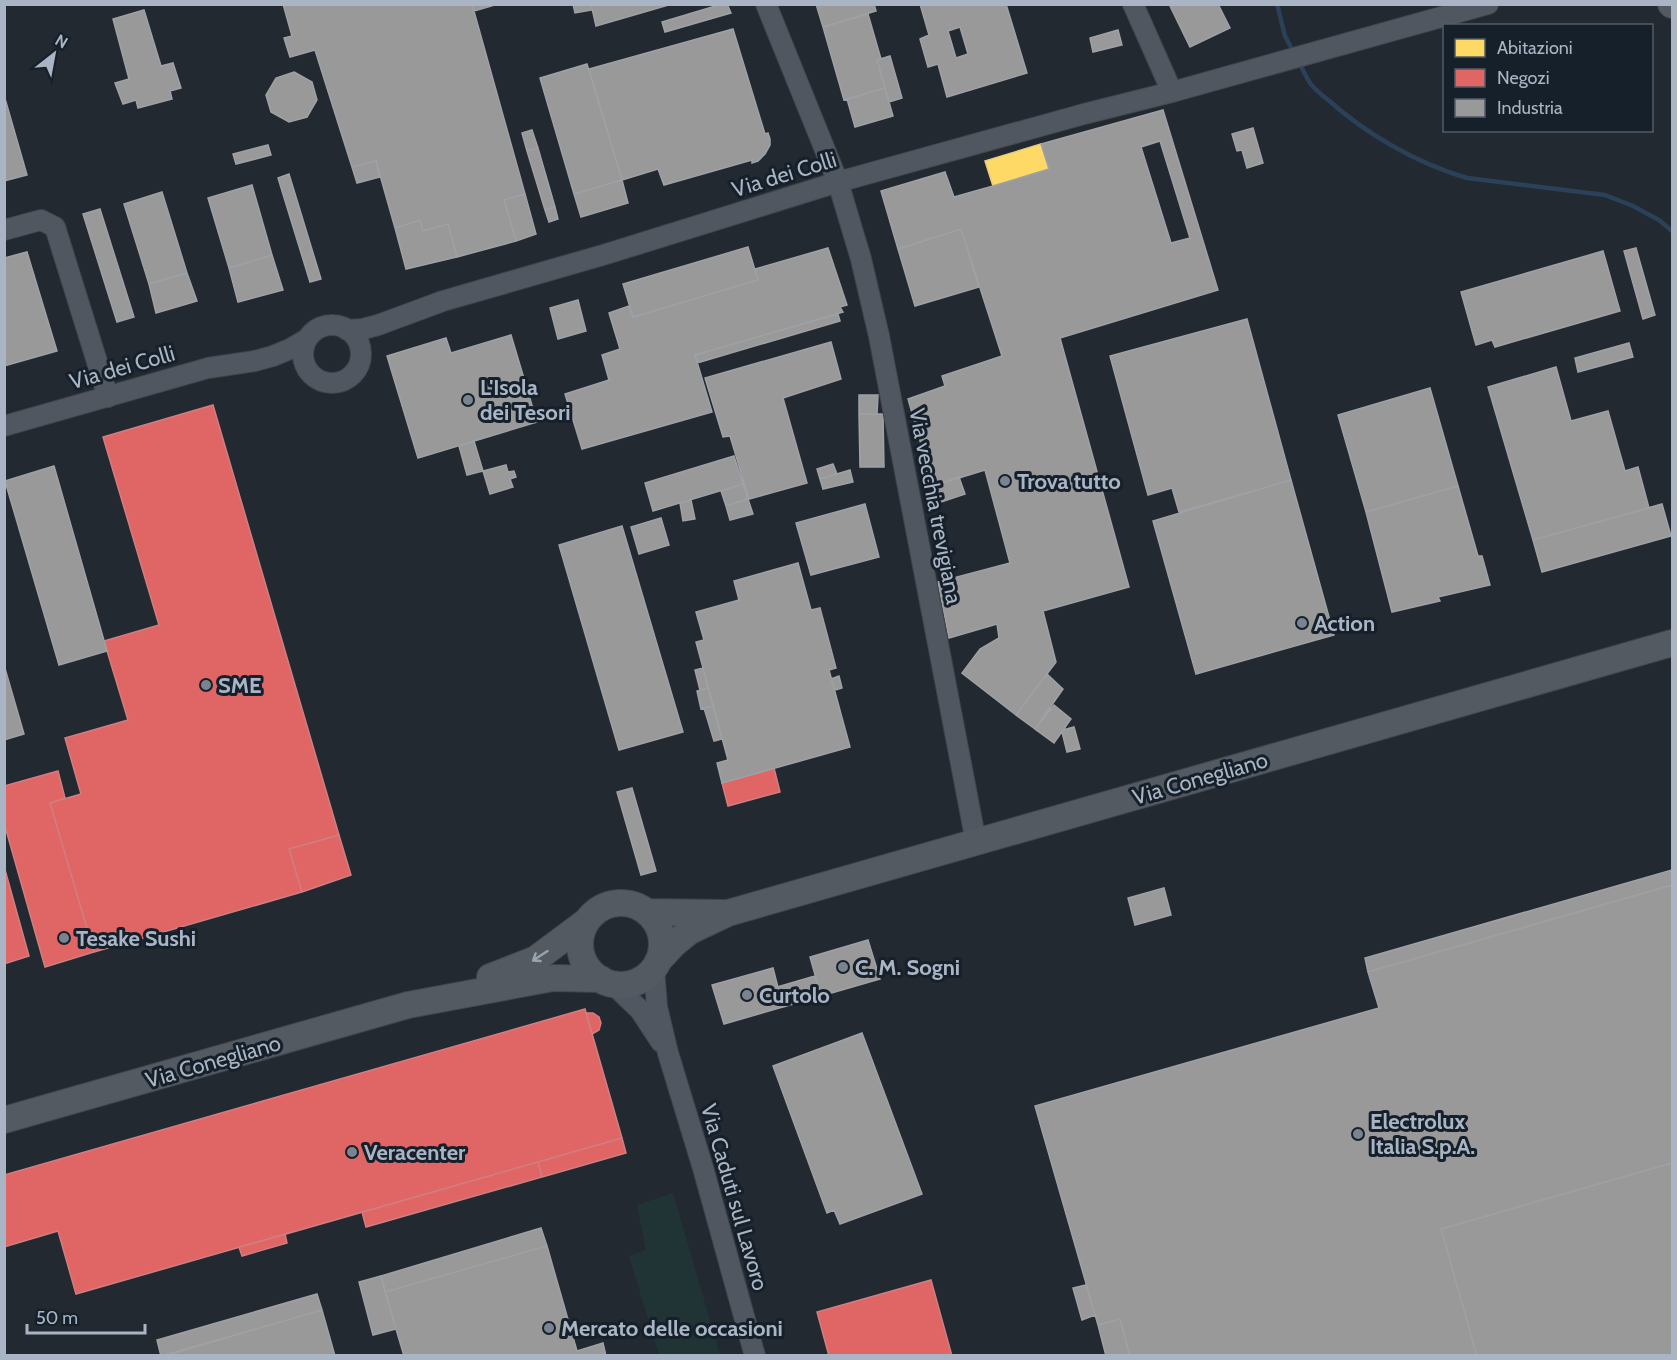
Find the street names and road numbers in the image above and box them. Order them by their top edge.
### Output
street label: Via dei Colli [729,146,840,203]
street label: Via dei Colli [66,340,178,395]
street label: Via vecchia trevigiana [903,406,968,607]
street label: Via Conegliano [1129,746,1271,811]
street label: Via Conegliano [142,1029,284,1094]
street label: Via Caduti sul Lavoro [695,1101,774,1294]

